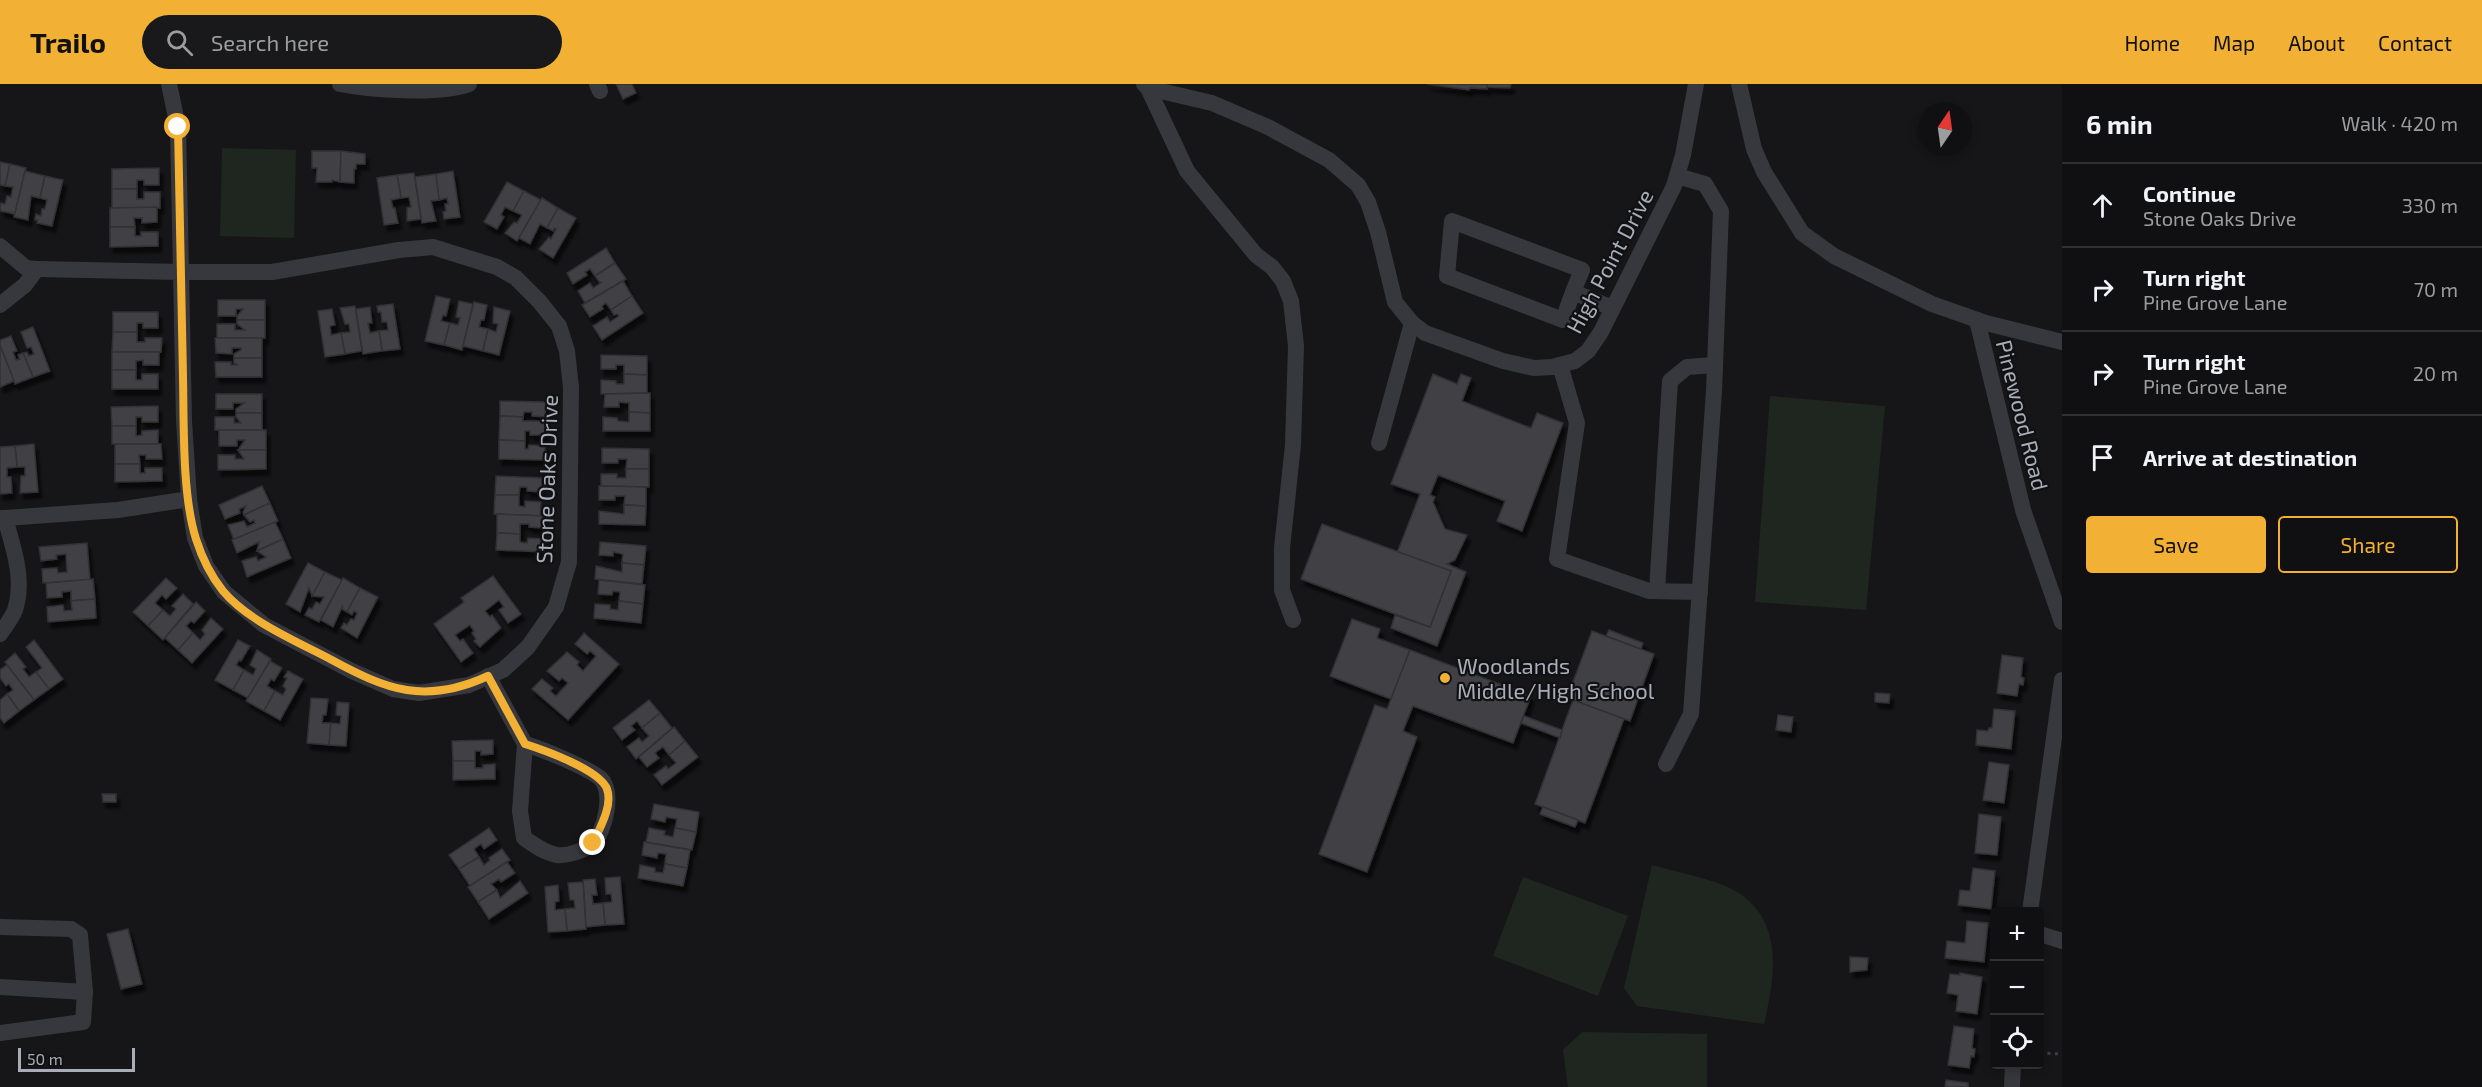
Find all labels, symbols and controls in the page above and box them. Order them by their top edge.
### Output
search box [142,15,562,69]
text: Trailo [30,25,106,59]
icon: search [163,26,196,59]
text: Search here [211,29,329,55]
text: Home [2124,30,2180,55]
text: Map [2213,30,2255,55]
text: About [2288,30,2345,55]
text: Contact [2378,30,2452,55]
north arrow [1918,102,1972,156]
text: 6 min [2086,108,2153,139]
text: Walk · 420 m [2341,111,2458,135]
route start [164,113,190,139]
text: Continue [2143,180,2236,206]
street label: High Point Drive [1560,185,1658,337]
icon: ahead [2086,189,2119,222]
text: 330 m [2402,193,2458,217]
text: Stone Oaks Drive [2143,206,2297,230]
text: Turn right [2143,264,2245,290]
icon: right [2086,273,2119,306]
text: 70 m [2414,277,2458,301]
text: Pine Grove Lane [2143,290,2287,314]
street label: Pinewood Road [1992,337,2054,493]
text: Turn right [2143,348,2245,374]
icon: right [2086,357,2119,390]
text: 20 m [2413,361,2458,385]
text: Pine Grove Lane [2143,374,2287,398]
street label: Stone Oaks Drive [530,394,562,564]
icon: arrive [2086,441,2119,474]
text: Arrive at destination [2143,444,2357,470]
button: Save [2086,516,2266,573]
button: Share [2278,516,2458,573]
place label: Woodlands Middle/High School [1457,652,1655,703]
marker: Woodlands Middle/High School [1438,671,1452,685]
route end [579,829,605,855]
map controls [1990,907,2044,1069]
button: + [1990,907,2044,961]
button: − [1990,961,2044,1015]
button: locate [1990,1015,2044,1069]
scale bar [18,1045,135,1072]
text: 50 m [27,1049,63,1068]

